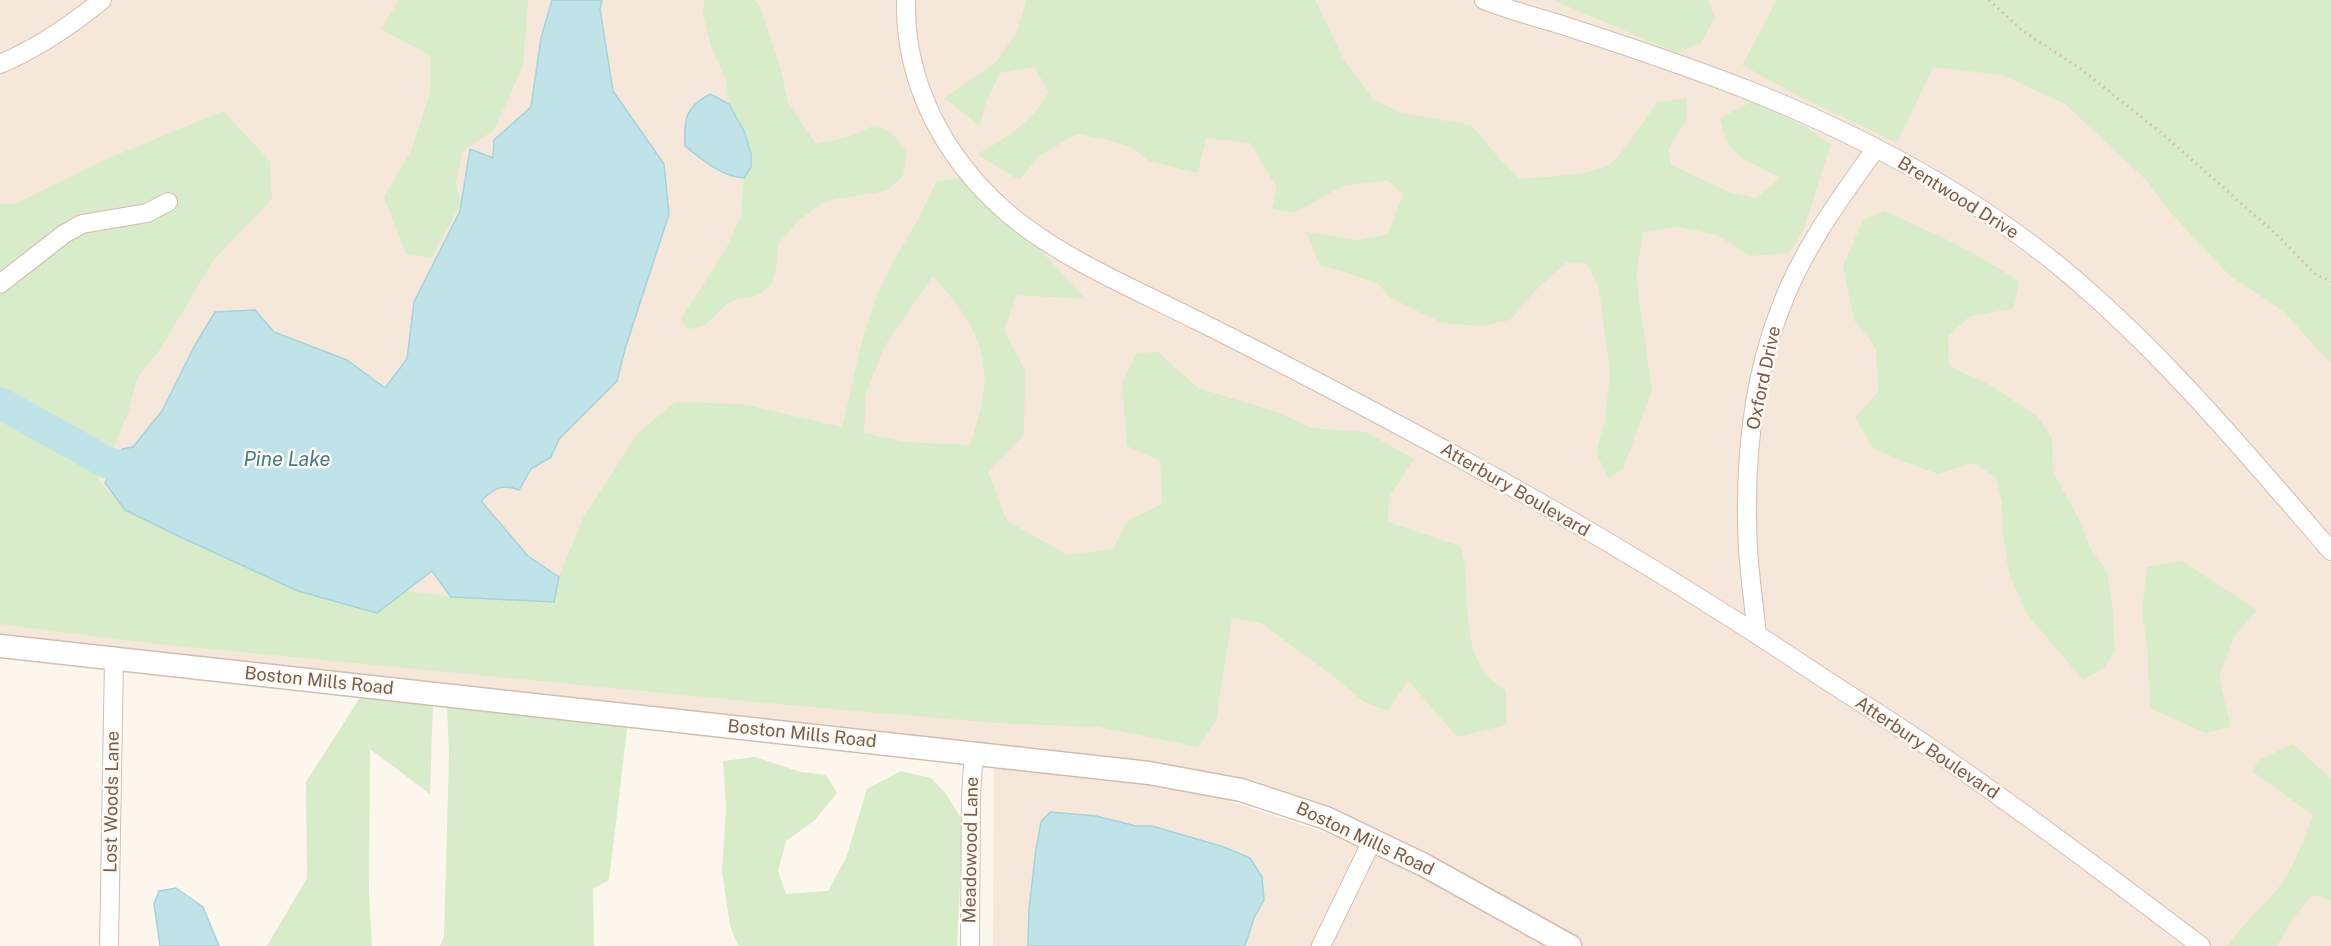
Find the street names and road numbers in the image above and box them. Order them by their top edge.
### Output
street label: Brentwood Drive [1894,152,2022,244]
street label: Oxford Drive [1742,324,1786,432]
street label: Atterbury Boulevard [1437,438,1593,542]
street label: Boston Mills Road [243,662,395,700]
street label: Atterbury Boulevard [1851,692,2003,804]
street label: Boston Mills Road [726,715,878,753]
street label: Lost Woods Lane [100,731,124,873]
street label: Meadowood Lane [959,777,983,923]
street label: Boston Mills Road [1293,798,1437,880]

